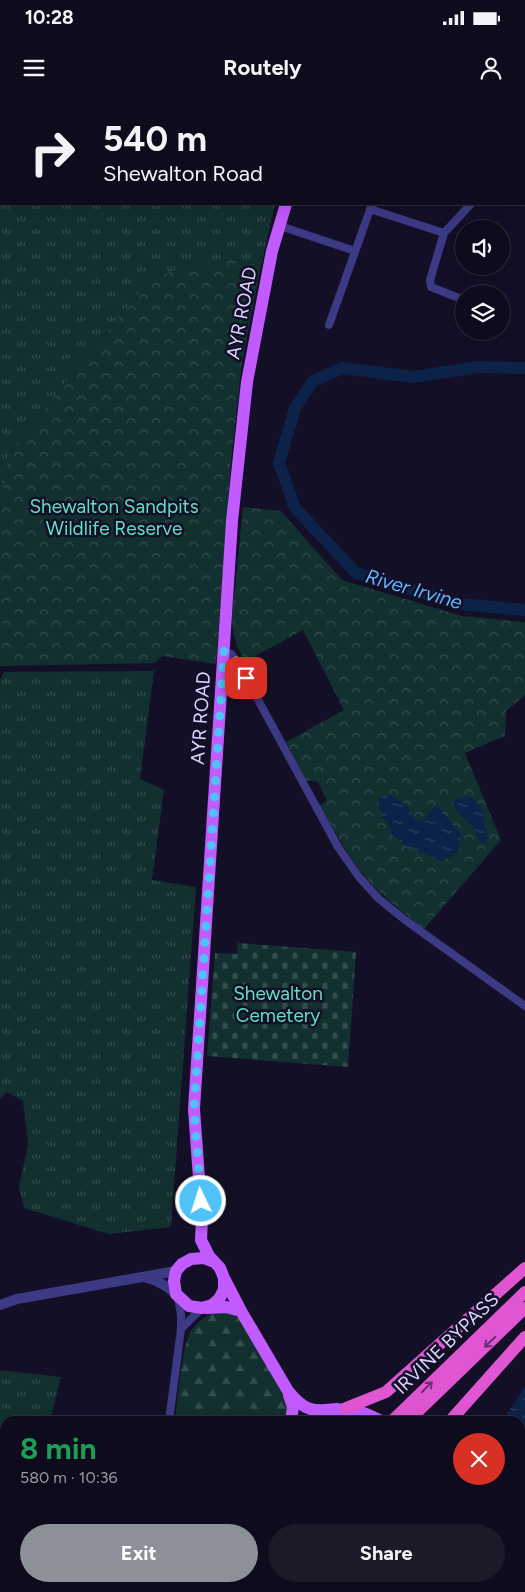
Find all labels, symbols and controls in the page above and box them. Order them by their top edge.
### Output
text: 10:28 [25,6,74,29]
icon: menu [20,54,48,82]
text: Routely [223,54,302,81]
icon: person [477,54,505,82]
text: 540 m [103,118,207,160]
icon: right [20,120,85,185]
text: Shewalton Road [103,160,263,187]
map controls [455,220,510,340]
button: sound [455,220,510,275]
street label: AYR ROAD [221,265,262,361]
button: layers [455,285,510,340]
park label: Shewalton Sandpits Wildlife Reserve [29,495,199,540]
water label: River Irvine [363,564,465,614]
pin [225,657,267,699]
icon: arrive [232,664,260,692]
street label: AYR ROAD [186,671,215,765]
park label: Shewalton Cemetery [233,982,323,1027]
position arrow [174,1174,226,1226]
street label: IRVINE BYPASS [389,1288,503,1399]
one-way arrow [483,1336,496,1348]
one-way arrow [421,1381,433,1393]
text: 8 min [20,1430,97,1467]
button: close [453,1433,505,1485]
text: 580 m · 10:36 [20,1468,118,1487]
button: Exit [20,1524,258,1582]
button: Share [268,1524,505,1582]

